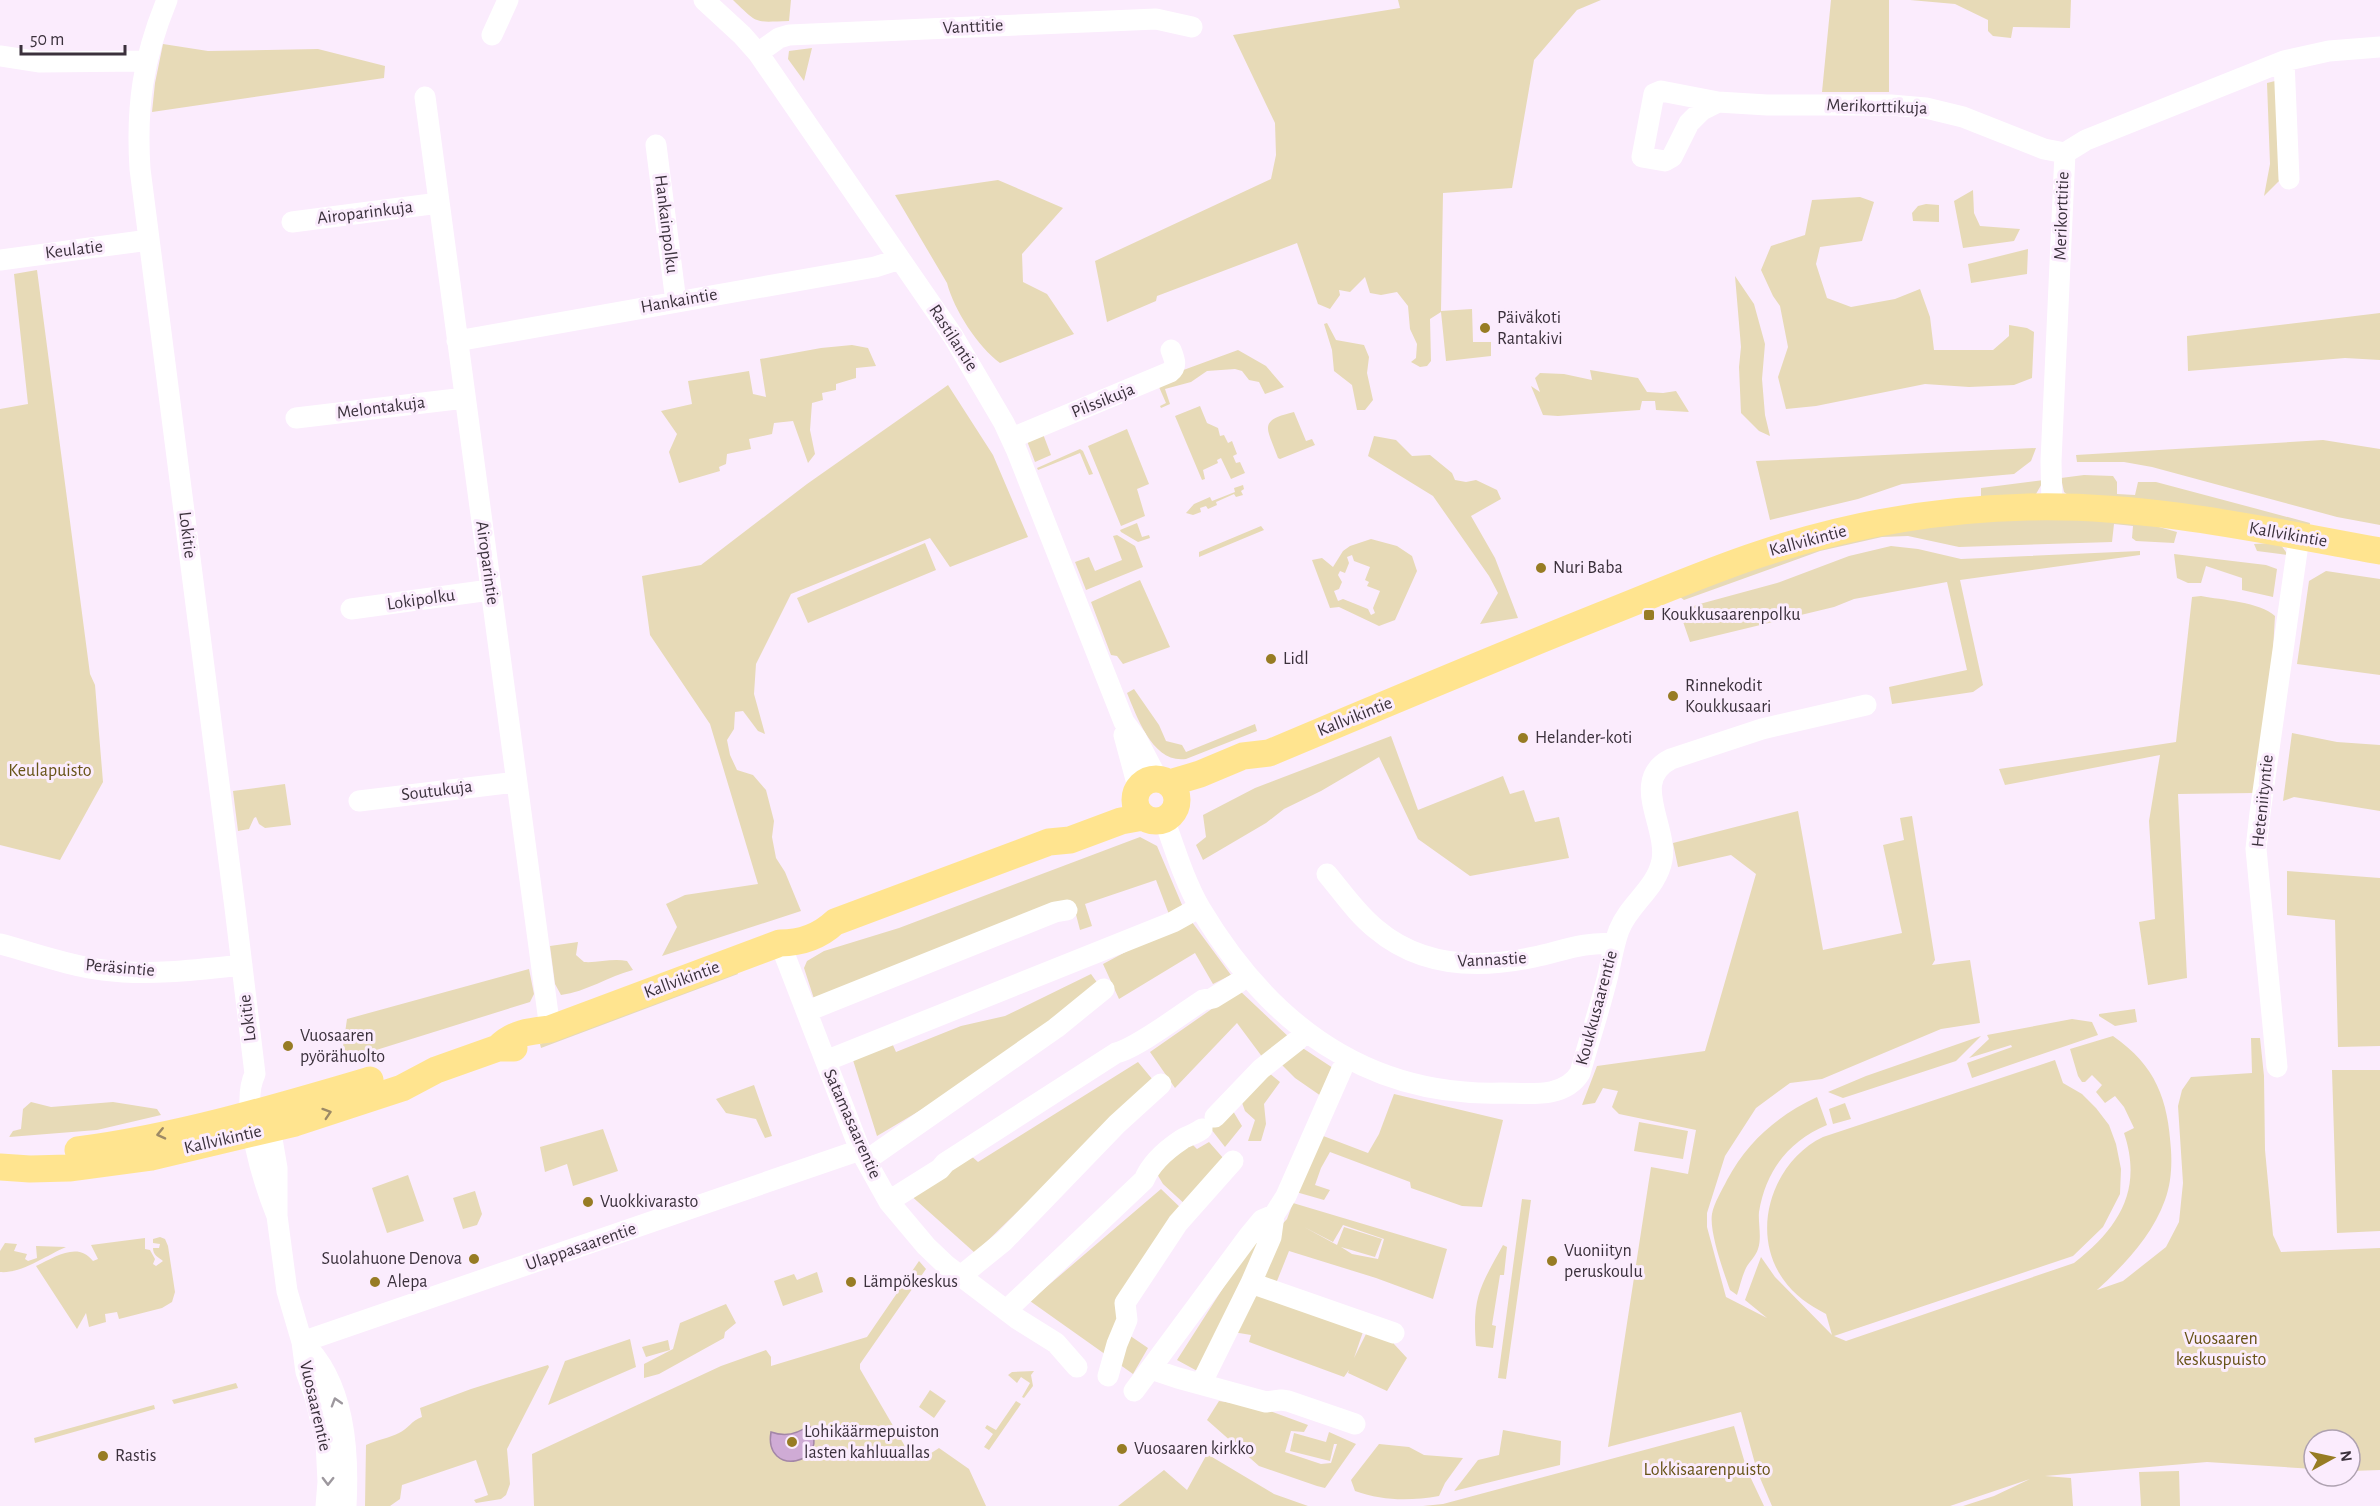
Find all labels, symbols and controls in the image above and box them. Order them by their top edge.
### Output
street label: Vanttitie [942,16,1004,38]
scale bar [21,18,124,56]
text: 50 m [30,31,64,49]
street label: Merikorttikuja [1826,96,1928,118]
street label: Merikorttitie [2051,171,2073,261]
street label: Hankainpolku [651,174,681,274]
street label: Airoparinkuja [316,198,414,228]
street label: Keulatie [44,238,104,262]
street label: Hankaintie [639,285,719,317]
street label: Rastilantie [925,302,981,374]
place label: Päiväkoti Rantakivi [1497,309,1563,348]
marker: Päiväkoti Rantakivi [1478,321,1492,335]
street label: Pilssikuja [1069,380,1137,422]
street label: Melontakuja [336,394,426,422]
street label: Lokitie [175,511,199,559]
street label: Kallvikintie [2247,519,2329,551]
street label: Airoparintie [472,520,502,606]
street label: Kallvikintie [1767,522,1849,560]
place label: Nuri Baba [1553,559,1623,577]
marker: Nuri Baba [1534,561,1548,575]
street label: Lokipolku [386,586,456,614]
place label: Koukkusaarenpolku [1661,606,1800,624]
marker: Koukkusaarenpolku [1642,608,1656,622]
place label: Lidl [1283,650,1309,668]
marker: Lidl [1264,652,1278,666]
place label: Rinnekodit Koukkusaari [1685,677,1771,716]
marker: Rinnekodit Koukkusaari [1666,689,1680,703]
street label: Kallvikintie [1315,694,1395,740]
place label: Helander-koti [1535,729,1632,747]
marker: Helander-koti [1516,731,1530,745]
street label: Heteniityntie [2249,754,2277,848]
park label: Keulapuisto [8,762,92,780]
street label: Soutukuja [400,778,474,804]
street label: Vannastie [1457,949,1527,971]
street label: Koukkusaarentie [1573,949,1621,1067]
street label: Peräsintie [85,956,155,980]
street label: Kallvikintie [642,958,722,1002]
street label: Lokitie [236,994,260,1042]
place label: Vuosaaren pyörähuolto [300,1027,385,1066]
marker: Vuosaaren pyörähuolto [281,1039,295,1053]
street label: Satamasaarentie [820,1066,884,1182]
one-way arrow [321,1107,332,1120]
street label: Kallvikintie [182,1122,264,1158]
one-way arrow [156,1127,166,1140]
place label: Vuokkivarasto [600,1193,699,1211]
marker: Vuokkivarasto [581,1195,595,1209]
street label: Ulappasaarentie [523,1220,639,1274]
place label: Vuoniityn peruskoulu [1564,1242,1643,1281]
place label: Suolahuone Denova [322,1250,462,1268]
marker: Suolahuone Denova [467,1252,481,1266]
marker: Vuoniityn peruskoulu [1545,1254,1559,1268]
place label: Alepa [387,1273,428,1291]
place label: Lämpökeskus [863,1273,958,1291]
marker: Alepa [368,1275,382,1289]
marker: Lämpökeskus [844,1275,858,1289]
park label: Vuosaaren keskuspuisto [2176,1330,2266,1369]
street label: Vuosaarentie [296,1359,334,1453]
one-way arrow [331,1397,343,1408]
place label: Lohikäärmepuiston lasten kahluuallas [804,1423,939,1462]
north arrow [2302,1428,2362,1488]
marker: Lohikäärmepuiston lasten kahluuallas [785,1435,799,1449]
place label: Vuosaaren kirkko [1134,1440,1254,1458]
marker: Vuosaaren kirkko [1115,1442,1129,1456]
place label: Rastis [115,1447,156,1465]
marker: Rastis [96,1449,110,1463]
text: N [2337,1449,2355,1463]
park label: Lokkisaarenpuisto [1643,1461,1771,1479]
one-way arrow [322,1477,334,1486]

